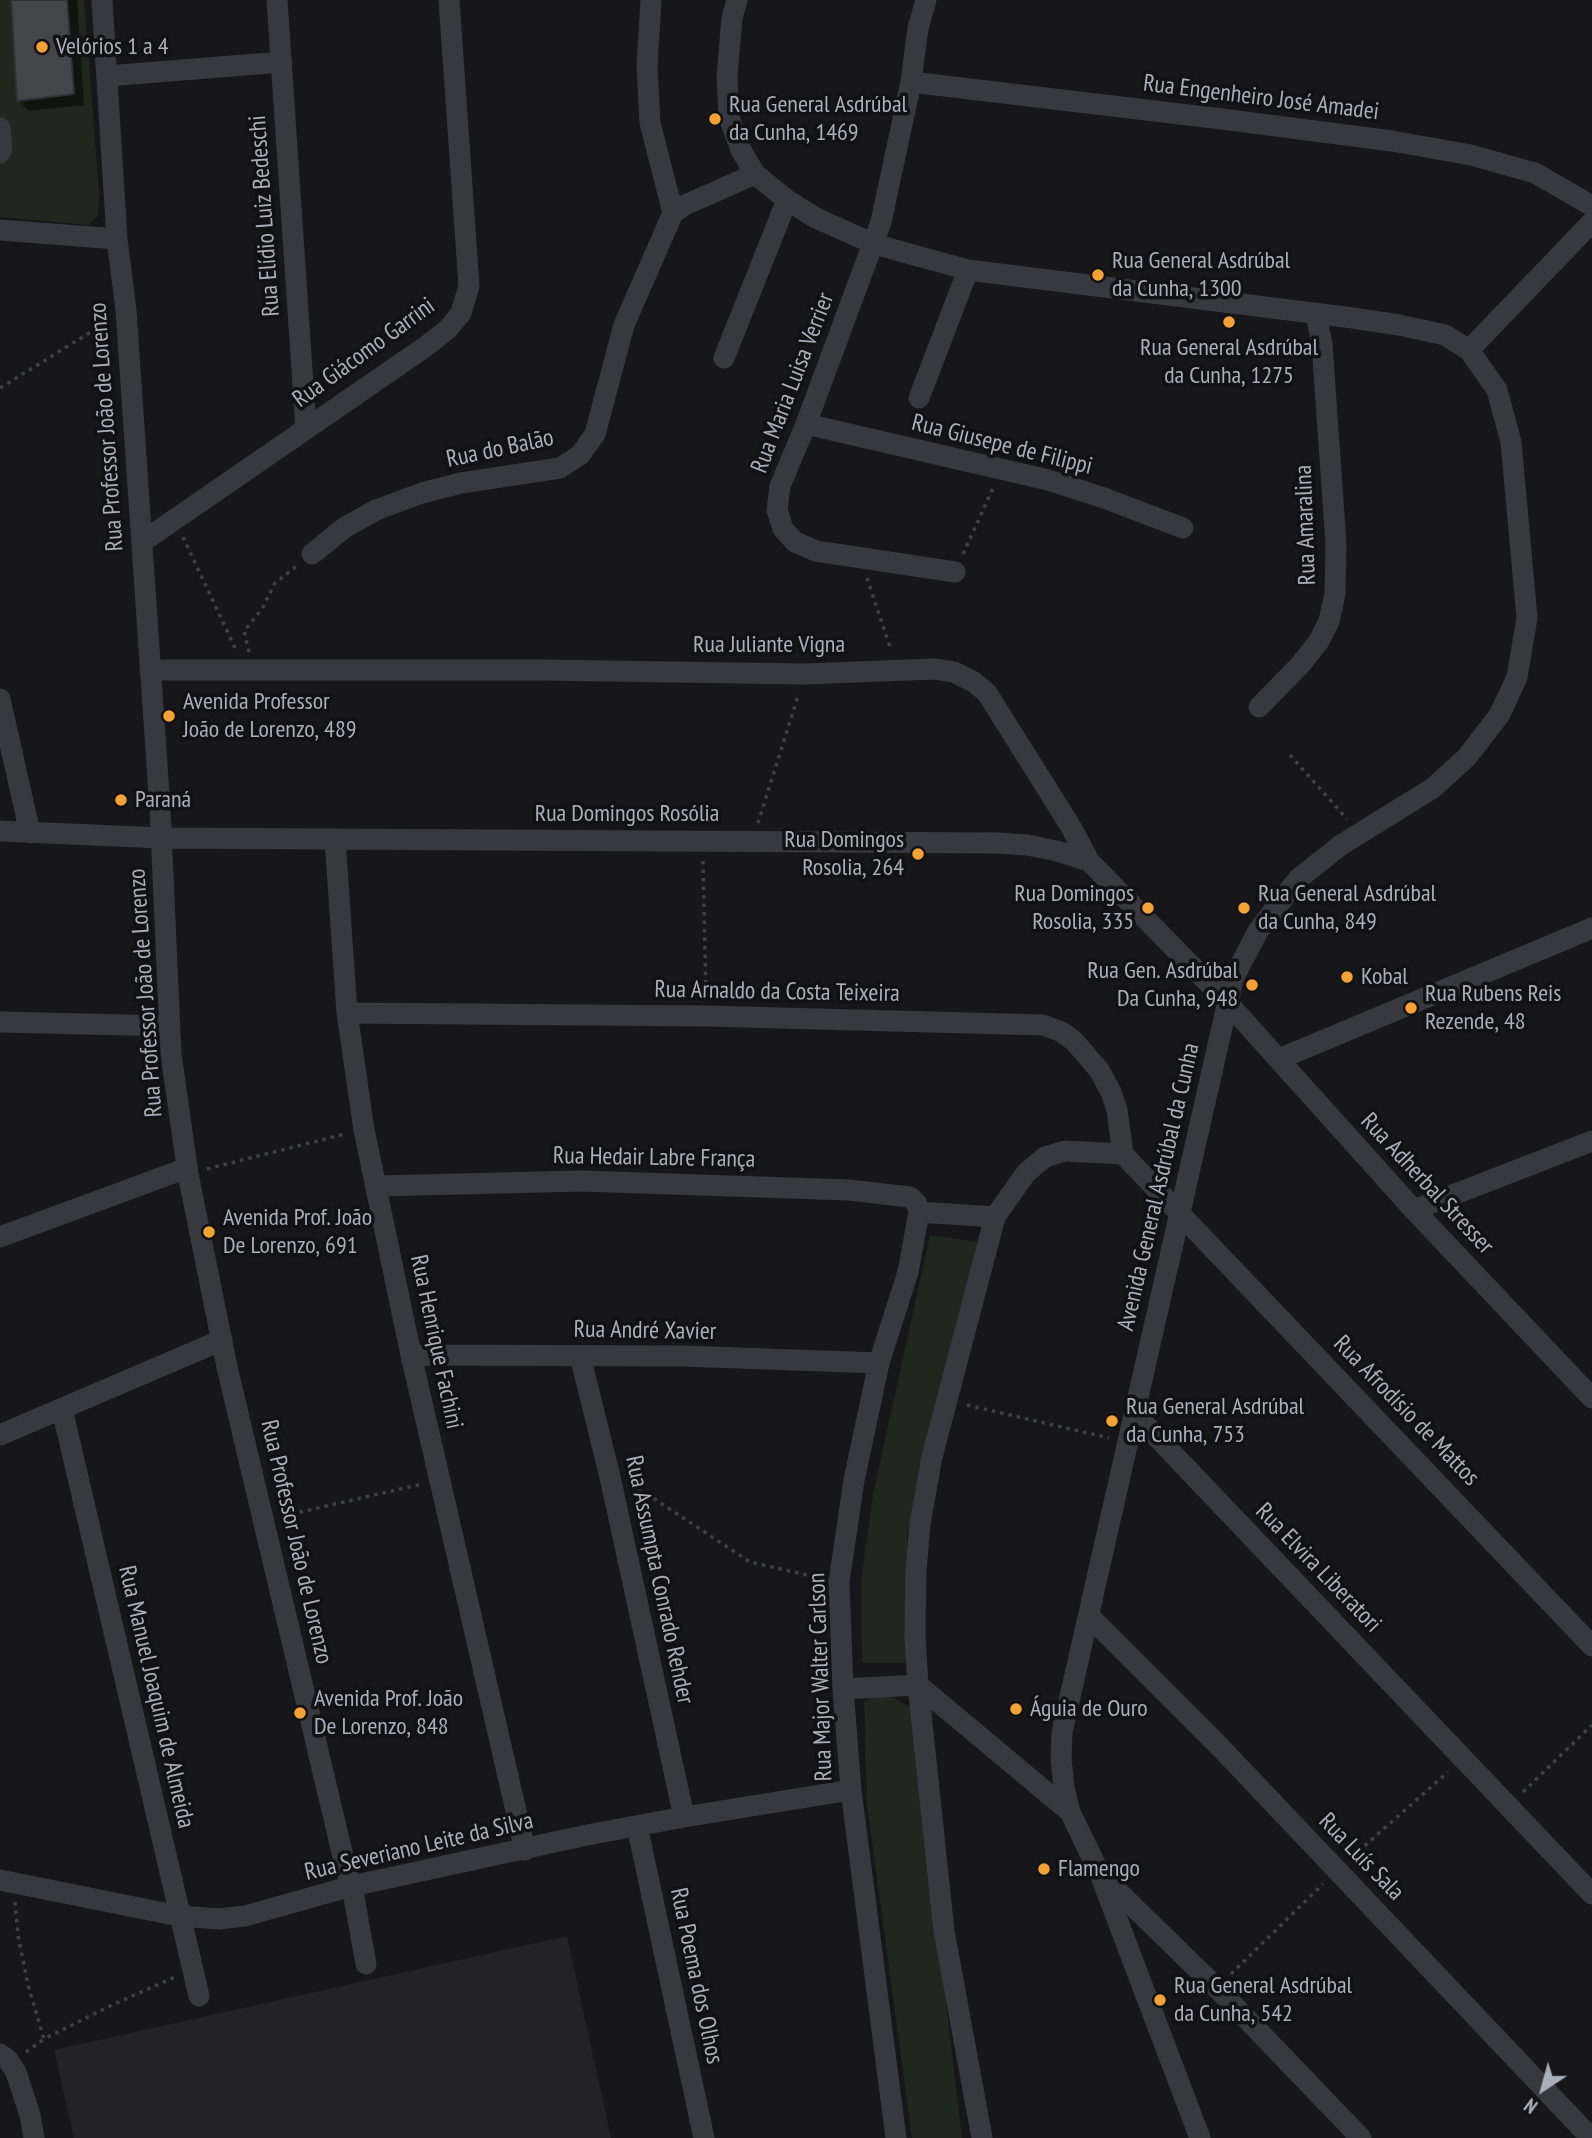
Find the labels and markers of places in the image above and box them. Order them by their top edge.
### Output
place label: Velórios 1 a 4 [56,33,169,61]
marker: Velórios 1 a 4 [34,39,50,55]
place label: Rua General Asdrúbal da Cunha, 1469 [729,91,907,147]
marker: Rua General Asdrúbal da Cunha, 1469 [707,111,723,127]
place label: Rua General Asdrúbal da Cunha, 1300 [1112,247,1290,303]
marker: Rua General Asdrúbal da Cunha, 1300 [1090,267,1106,283]
marker: Rua General Asdrúbal da Cunha, 1275 [1221,314,1237,330]
place label: Rua General Asdrúbal da Cunha, 1275 [1140,334,1318,390]
place label: Avenida Professor João de Lorenzo, 489 [183,688,356,744]
marker: Avenida Professor João de Lorenzo, 489 [161,708,177,724]
place label: Paraná [135,786,191,814]
marker: Paraná [113,792,129,808]
place label: Rua Domingos Rosolia, 264 [784,826,904,882]
marker: Rua Domingos Rosolia, 264 [910,846,926,862]
place label: Rua Domingos Rosolia, 335 [1014,880,1134,936]
place label: Rua General Asdrúbal da Cunha, 849 [1258,880,1436,936]
marker: Rua Domingos Rosolia, 335 [1140,900,1156,916]
marker: Rua General Asdrúbal da Cunha, 849 [1236,900,1252,916]
place label: Rua Gen. Asdrúbal Da Cunha, 948 [1087,957,1238,1013]
place label: Kobal [1361,963,1408,991]
marker: Kobal [1339,969,1355,985]
marker: Rua Gen. Asdrúbal Da Cunha, 948 [1244,977,1260,993]
place label: Rua Rubens Reis Rezende, 48 [1425,980,1561,1036]
marker: Rua Rubens Reis Rezende, 48 [1403,1000,1419,1016]
place label: Avenida Prof. João De Lorenzo, 691 [223,1204,372,1260]
marker: Avenida Prof. João De Lorenzo, 691 [201,1224,217,1240]
place label: Rua General Asdrúbal da Cunha, 753 [1126,1393,1304,1449]
marker: Rua General Asdrúbal da Cunha, 753 [1104,1413,1120,1429]
place label: Avenida Prof. João De Lorenzo, 848 [314,1685,463,1741]
place label: Águia de Ouro [1030,1695,1148,1723]
marker: Águia de Ouro [1008,1701,1024,1717]
marker: Avenida Prof. João De Lorenzo, 848 [292,1705,308,1721]
place label: Flamengo [1058,1855,1140,1883]
marker: Flamengo [1036,1861,1052,1877]
place label: Rua General Asdrúbal da Cunha, 542 [1174,1972,1352,2028]
marker: Rua General Asdrúbal da Cunha, 542 [1152,1992,1168,2008]

